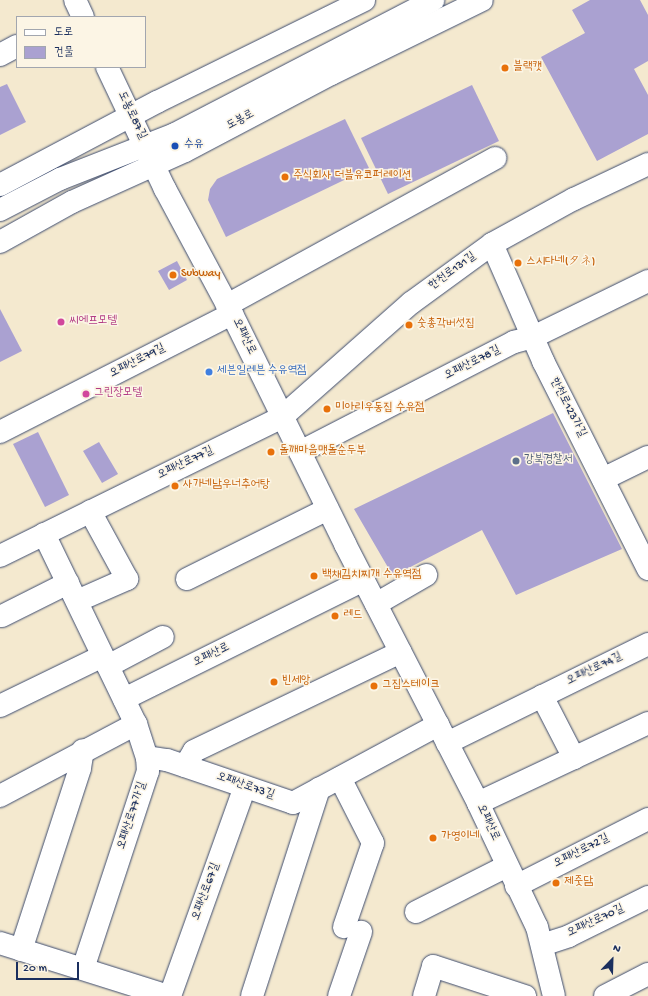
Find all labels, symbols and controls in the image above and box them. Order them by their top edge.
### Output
legend [16,16,146,68]
text: 도로 [54,26,73,40]
text: 건물 [54,46,73,60]
place label: 블랙캣 [513,61,542,75]
marker: 블랙캣 [500,63,510,73]
street label: 도봉로87길 [113,90,149,142]
street label: 도봉로 [225,108,257,134]
place label: 수유 [184,139,203,153]
marker: 수유 [169,140,181,152]
place label: 주식회사 더블유코퍼레이션 [293,170,412,184]
marker: 주식회사 더블유코퍼레이션 [280,172,290,182]
street label: 한천로131길 [427,250,479,294]
place label: 스시다네(タネ) [526,256,595,270]
marker: 스시다네(タネ) [513,258,523,268]
place label: Subway [181,268,220,282]
marker: Subway [168,270,178,280]
place label: 씨에프모텔 [69,315,117,329]
street label: 오패산로 [228,316,258,358]
marker: 씨에프모텔 [56,317,66,327]
place label: 숫총각버섯집 [417,318,475,332]
marker: 숫총각버섯집 [404,320,414,330]
street label: 오패산로79길 [108,342,168,382]
street label: 오패산로78길 [443,344,503,384]
place label: 세븐일레븐 수유역점 [217,365,307,379]
marker: 세븐일레븐 수유역점 [204,367,214,377]
street label: 한천로123가길 [546,376,588,440]
place label: 그린장모텔 [94,387,142,401]
marker: 그린장모텔 [81,389,91,399]
place label: 미아리우동집 수유점 [335,402,425,416]
marker: 미아리우동집 수유점 [322,404,332,414]
street label: 오패산로77길 [156,444,216,484]
place label: 돌깨마을맷돌순두부 [279,445,366,459]
marker: 돌깨마을맷돌순두부 [266,447,276,457]
place label: 강북경찰서 [524,454,572,468]
marker: 강북경찰서 [511,456,521,466]
place label: 사가네남우너추어탕 [183,479,270,493]
marker: 사가네남우너추어탕 [170,481,180,491]
place label: 백채김치찌개 수유역점 [322,569,421,583]
marker: 백채김치찌개 수유역점 [309,571,319,581]
place label: 레드 [343,609,362,623]
marker: 레드 [330,611,340,621]
street label: 오패산로 [191,641,233,671]
street label: 오패산로74길 [565,650,625,690]
place label: 빈세앙 [282,675,311,689]
marker: 빈세앙 [269,677,279,687]
place label: 그집스테이크 [382,679,440,693]
marker: 그집스테이크 [369,681,379,691]
street label: 오패산로73길 [214,770,276,804]
street label: 오패산로77가길 [115,780,151,852]
street label: 오패산로 [472,802,502,844]
place label: 가영이네 [441,831,480,845]
street label: 오패산로72길 [552,832,612,872]
marker: 가영이네 [428,833,438,843]
street label: 오패산로67길 [190,861,224,923]
place label: 제줏담 [564,876,593,890]
marker: 제줏담 [551,878,561,888]
street label: 오패산로70길 [565,903,627,941]
north arrow [592,940,632,980]
text: N [611,942,622,956]
scale bar [18,954,81,980]
text: 20 m [23,962,47,976]

